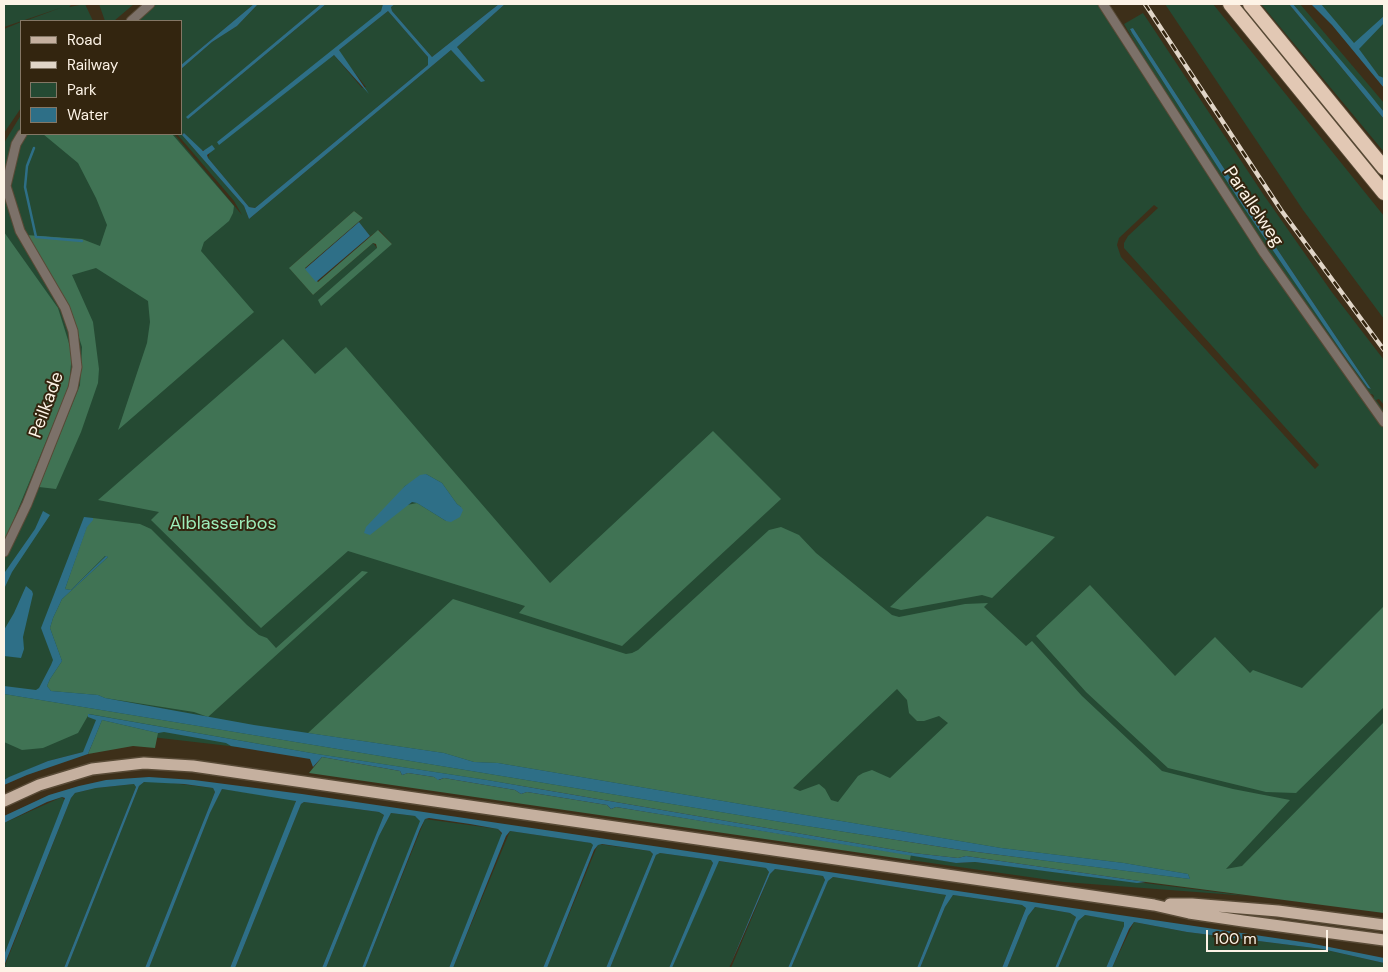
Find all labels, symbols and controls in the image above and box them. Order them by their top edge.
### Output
legend [20,20,182,135]
text: Road [67,30,102,50]
text: Railway [67,55,118,75]
text: Park [67,80,97,100]
text: Water [67,105,108,125]
street label: Parallelweg [1218,163,1288,251]
street label: Peilkade [25,369,69,441]
park label: Alblasserbos [170,513,276,535]
scale bar [1208,920,1330,952]
text: 100 m [1214,929,1257,949]

